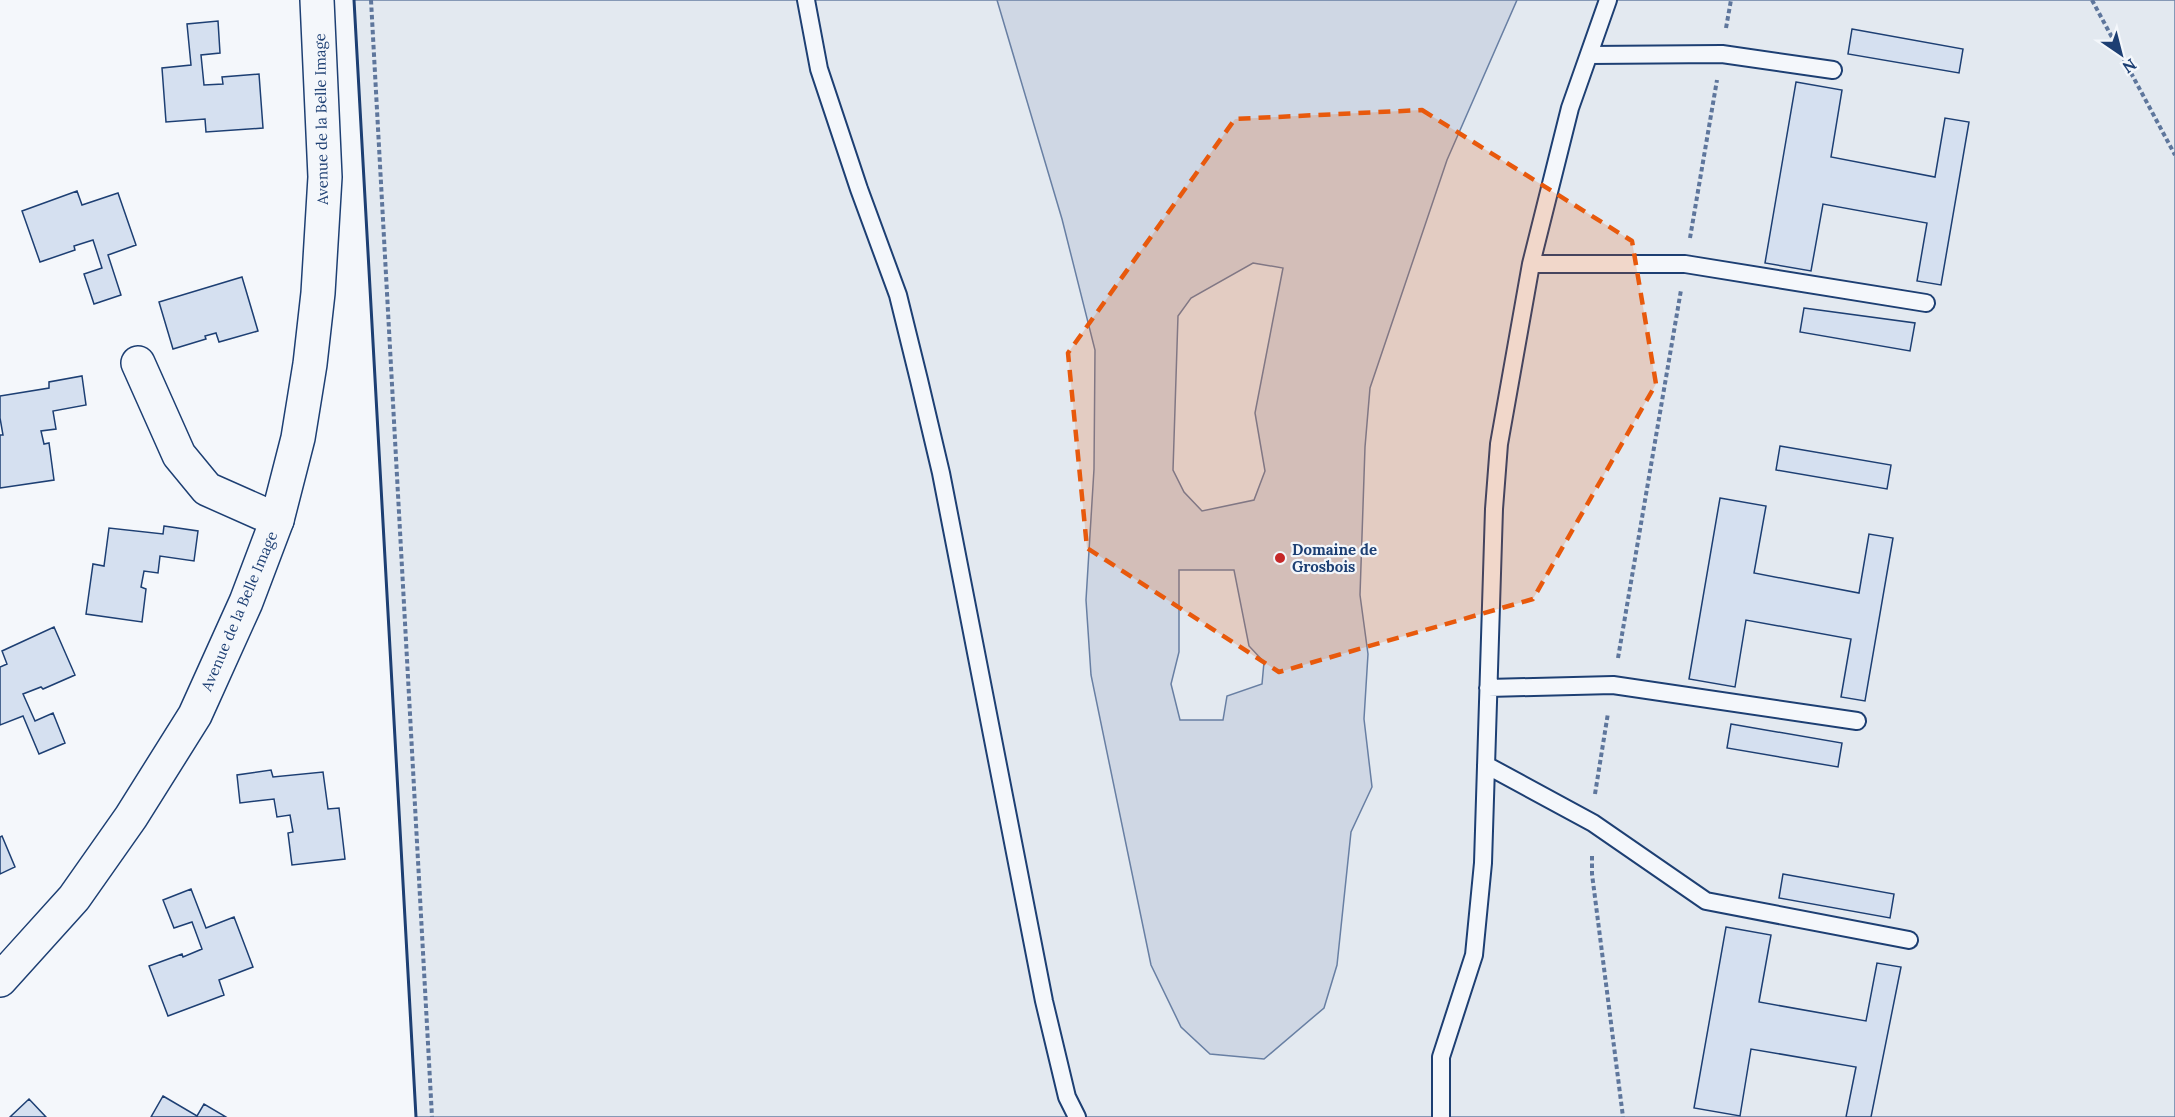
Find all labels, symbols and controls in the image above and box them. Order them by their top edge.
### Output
north arrow [2091,24,2151,84]
street label: Avenue de la Belle Image [310,33,332,206]
text: N [2119,55,2140,78]
street label: Avenue de la Belle Image [196,528,281,695]
place label: Domaine de Grosbois [1292,540,1377,576]
marker: Domaine de Grosbois [1273,551,1287,565]

